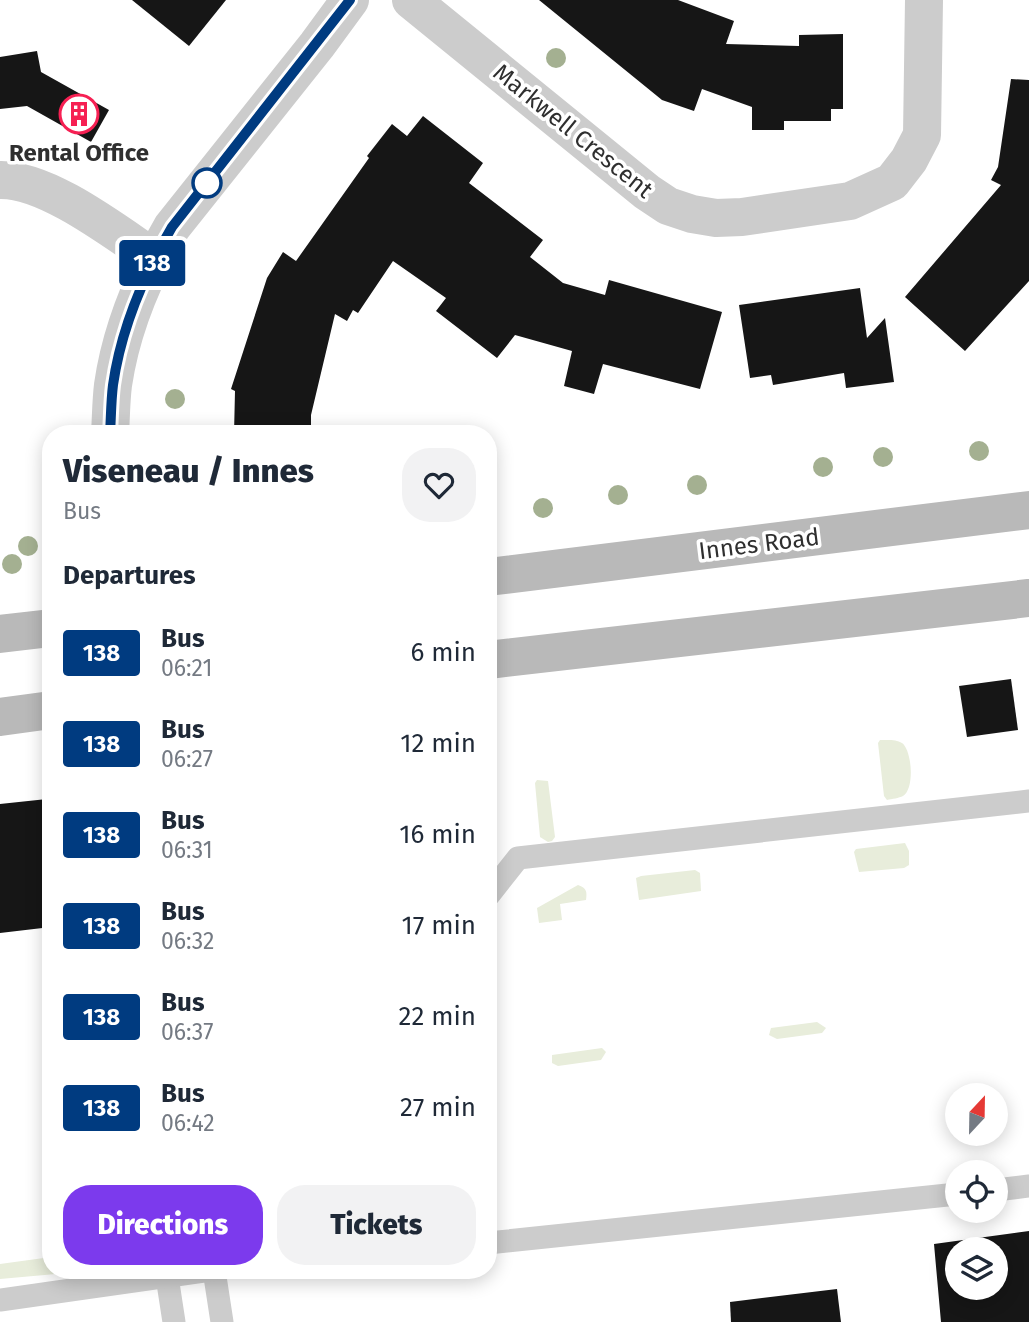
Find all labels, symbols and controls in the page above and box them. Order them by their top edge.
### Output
street label: Markwell Crescent [488,58,658,204]
building icon: Rental Office [58,93,100,135]
place label: Rental Office [9,139,149,167]
unlabelled marker [192,168,222,198]
line badge: 138 [112,240,192,286]
text: 138 [133,249,171,277]
button: heart [402,448,476,522]
text: Viseneau / Innes [63,451,314,491]
text: Bus [63,497,101,525]
street label: Innes Road [697,523,821,565]
text: Departures [63,560,196,591]
text: Bus [161,623,204,654]
text: 6 min [410,637,476,668]
text: 138 [83,639,120,667]
text: 06:21 [161,654,212,682]
text: Bus [161,714,204,745]
text: 12 min [400,728,476,759]
text: 138 [83,730,120,758]
text: 06:27 [161,745,213,773]
text: Bus [161,805,204,836]
text: 16 min [399,819,476,850]
text: 138 [83,821,120,849]
text: 06:31 [161,836,213,864]
text: Bus [161,896,204,927]
text: 17 min [401,910,476,941]
text: 138 [83,912,120,940]
text: 06:32 [161,927,214,955]
text: Bus [161,987,204,1018]
text: 22 min [399,1001,476,1032]
text: 138 [83,1003,120,1031]
text: 06:37 [161,1018,213,1046]
text: Bus [161,1078,204,1109]
north arrow [945,1083,1008,1146]
map controls [945,1083,1008,1300]
text: 27 min [400,1092,476,1123]
text: 138 [83,1094,120,1122]
text: 06:42 [161,1109,215,1137]
button: locate [945,1160,1008,1223]
button: Directions [63,1185,263,1265]
button: Tickets [277,1185,476,1265]
button: layers [945,1237,1008,1300]

